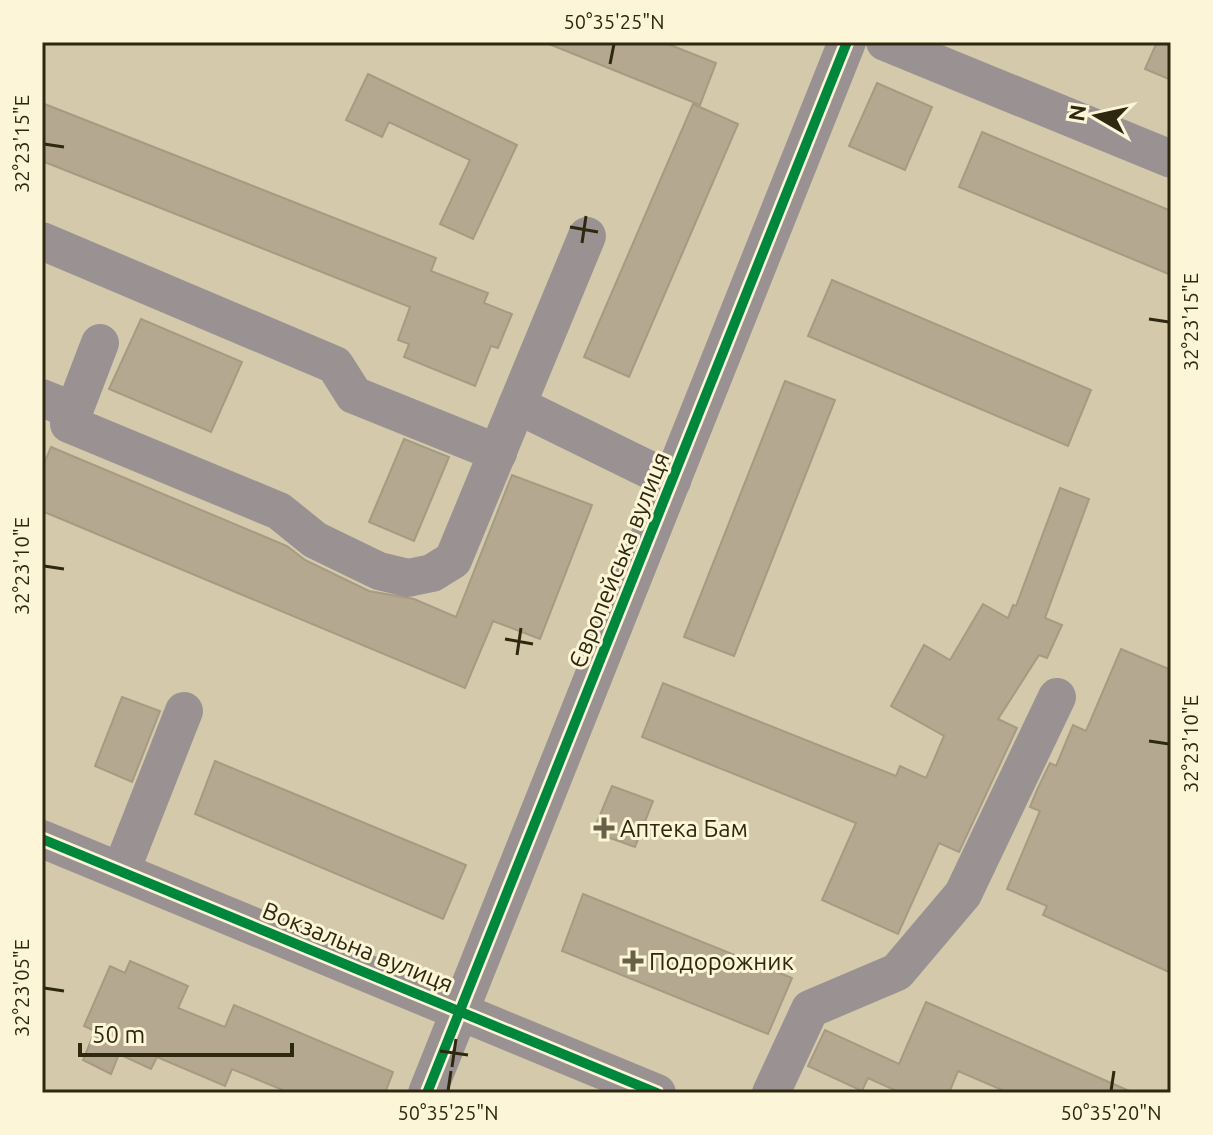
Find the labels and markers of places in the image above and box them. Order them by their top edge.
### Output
place label: Аптека Бам [620,815,748,842]
marker: Аптека Бам [595,819,613,837]
place label: Подорожник [649,948,794,975]
marker: Подорожник [624,952,642,970]

